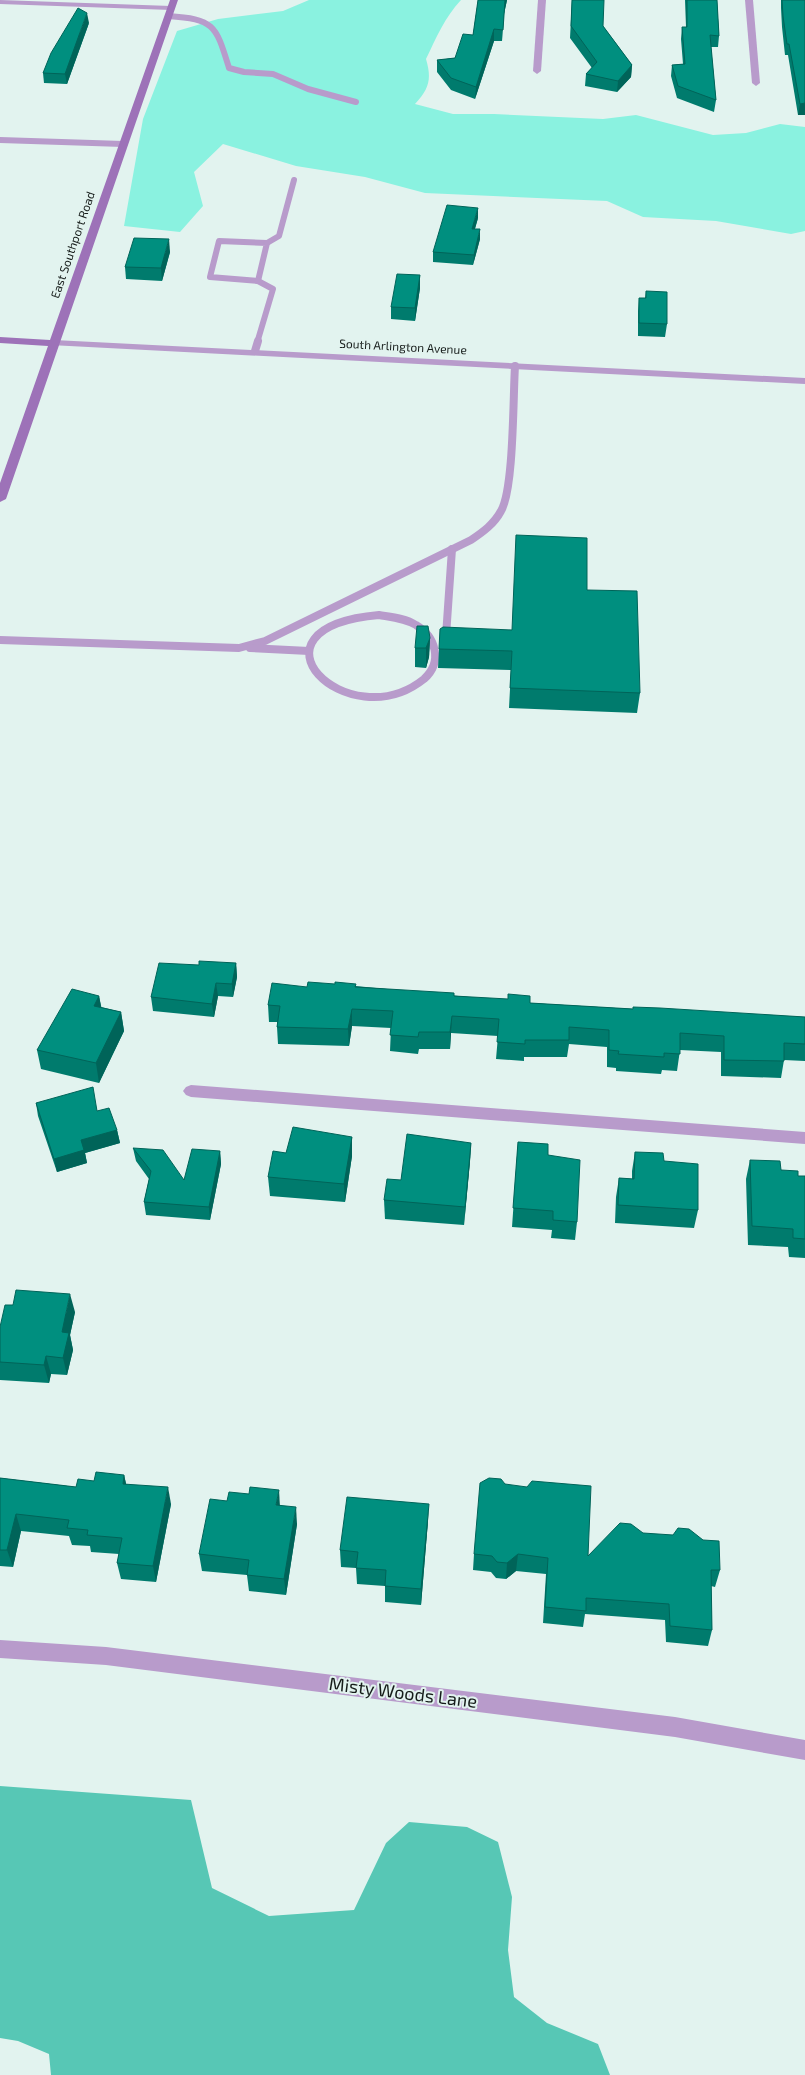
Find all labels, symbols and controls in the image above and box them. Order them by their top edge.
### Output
street label: East Southport Road [47,189,97,300]
street label: South Arlington Avenue [339,336,467,356]
street label: Misty Woods Lane [328,1672,478,1712]

